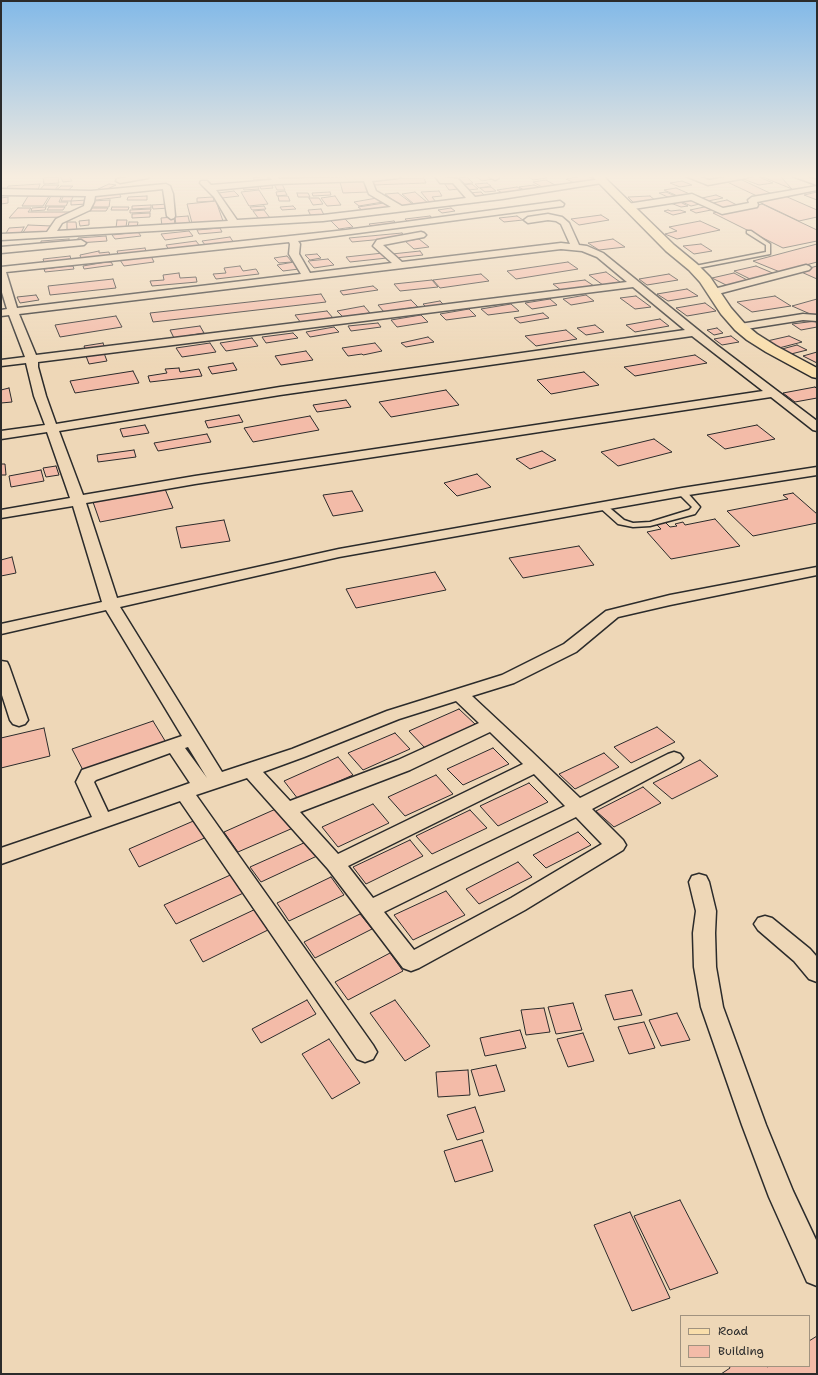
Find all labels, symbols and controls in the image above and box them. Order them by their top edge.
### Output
legend [680,1315,810,1367]
text: Road [718,1323,748,1339]
text: Building [718,1343,764,1359]

